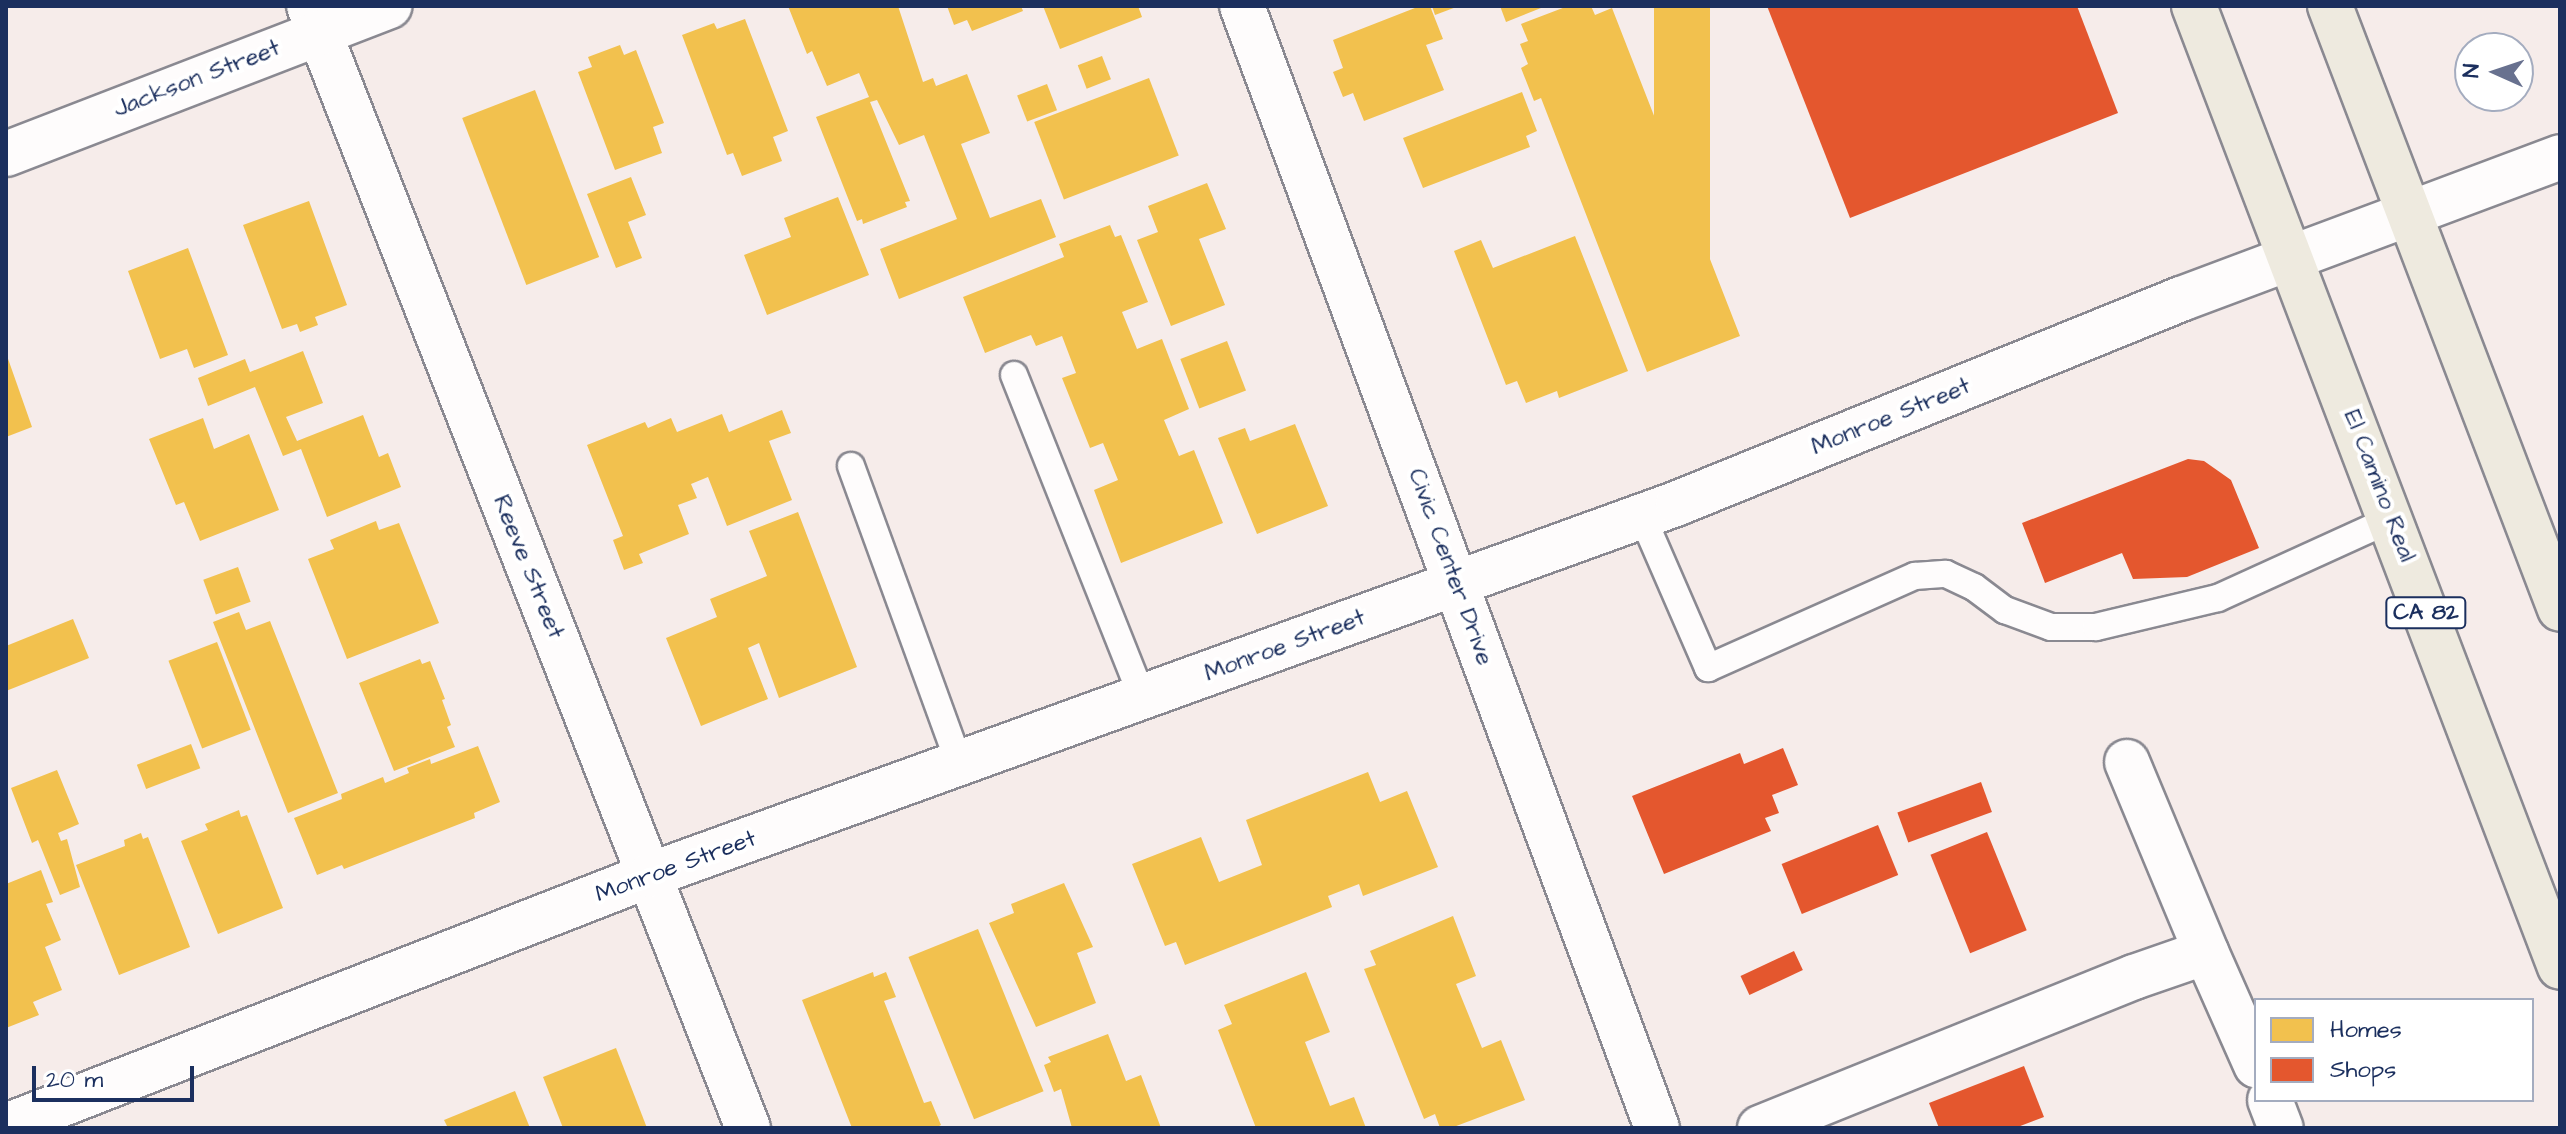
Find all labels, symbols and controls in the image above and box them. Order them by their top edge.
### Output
north arrow [2454,32,2534,112]
street label: Jackson Street [110,34,284,124]
text: N [2456,63,2487,79]
street label: Monroe Street [1807,372,1975,462]
street label: El Camino Real [2337,406,2421,566]
street label: Civic Center Drive [1401,465,1499,669]
street label: Reeve Street [486,491,570,643]
road number: CA 82 [2384,595,2468,631]
street label: Monroe Street [1201,604,1369,688]
street label: Monroe Street [592,825,760,909]
legend [2254,998,2534,1102]
text: Homes [2330,1013,2402,1047]
scale bar [36,1050,198,1100]
text: Shops [2330,1053,2396,1087]
text: 20 m [46,1063,103,1097]

